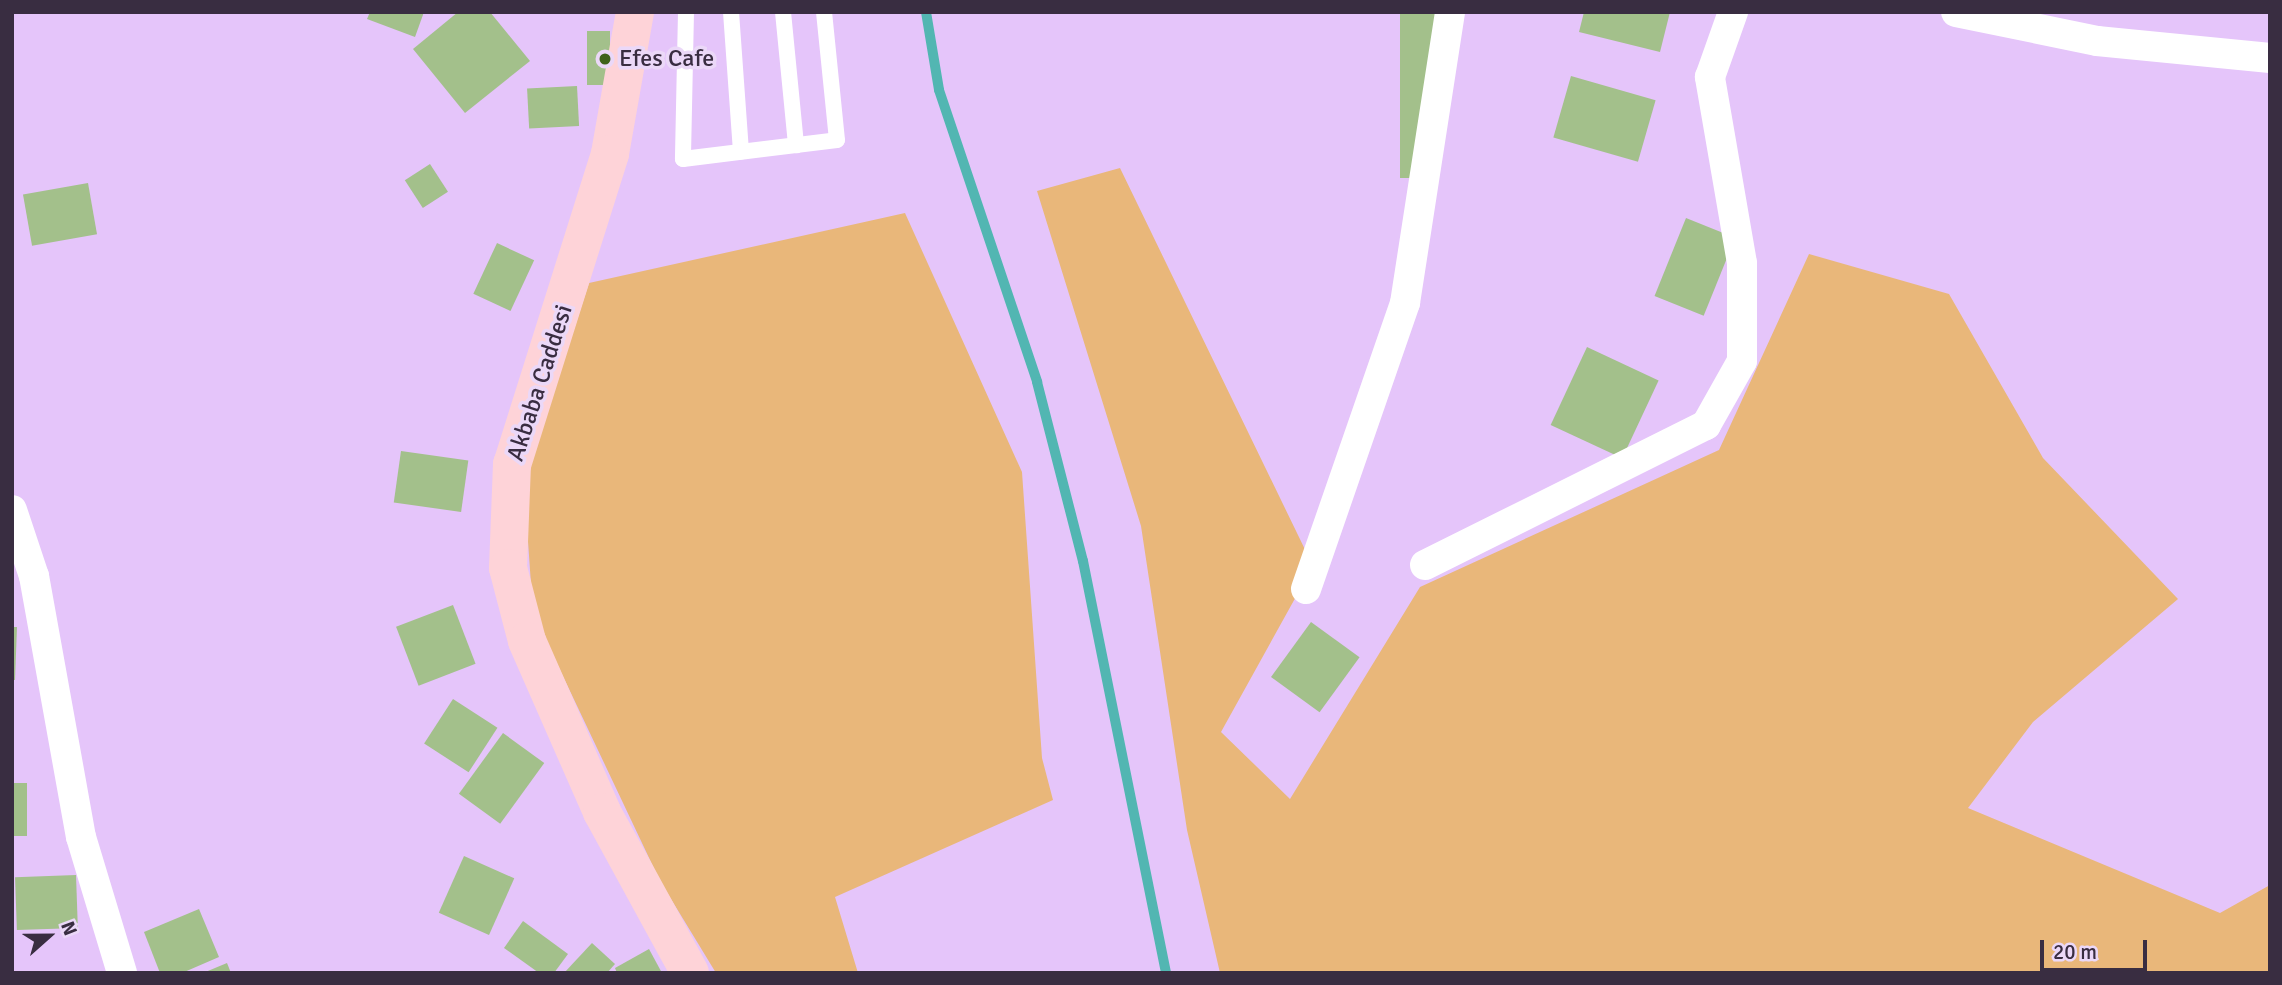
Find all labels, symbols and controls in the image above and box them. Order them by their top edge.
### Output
place label: Efes Cafe [619,45,714,73]
marker: Efes Cafe [597,51,613,67]
street label: Akbaba Caddesi [501,301,579,465]
north arrow [14,901,84,971]
text: N [55,918,82,939]
scale bar [2044,926,2151,970]
text: 20 m [2053,939,2097,965]

